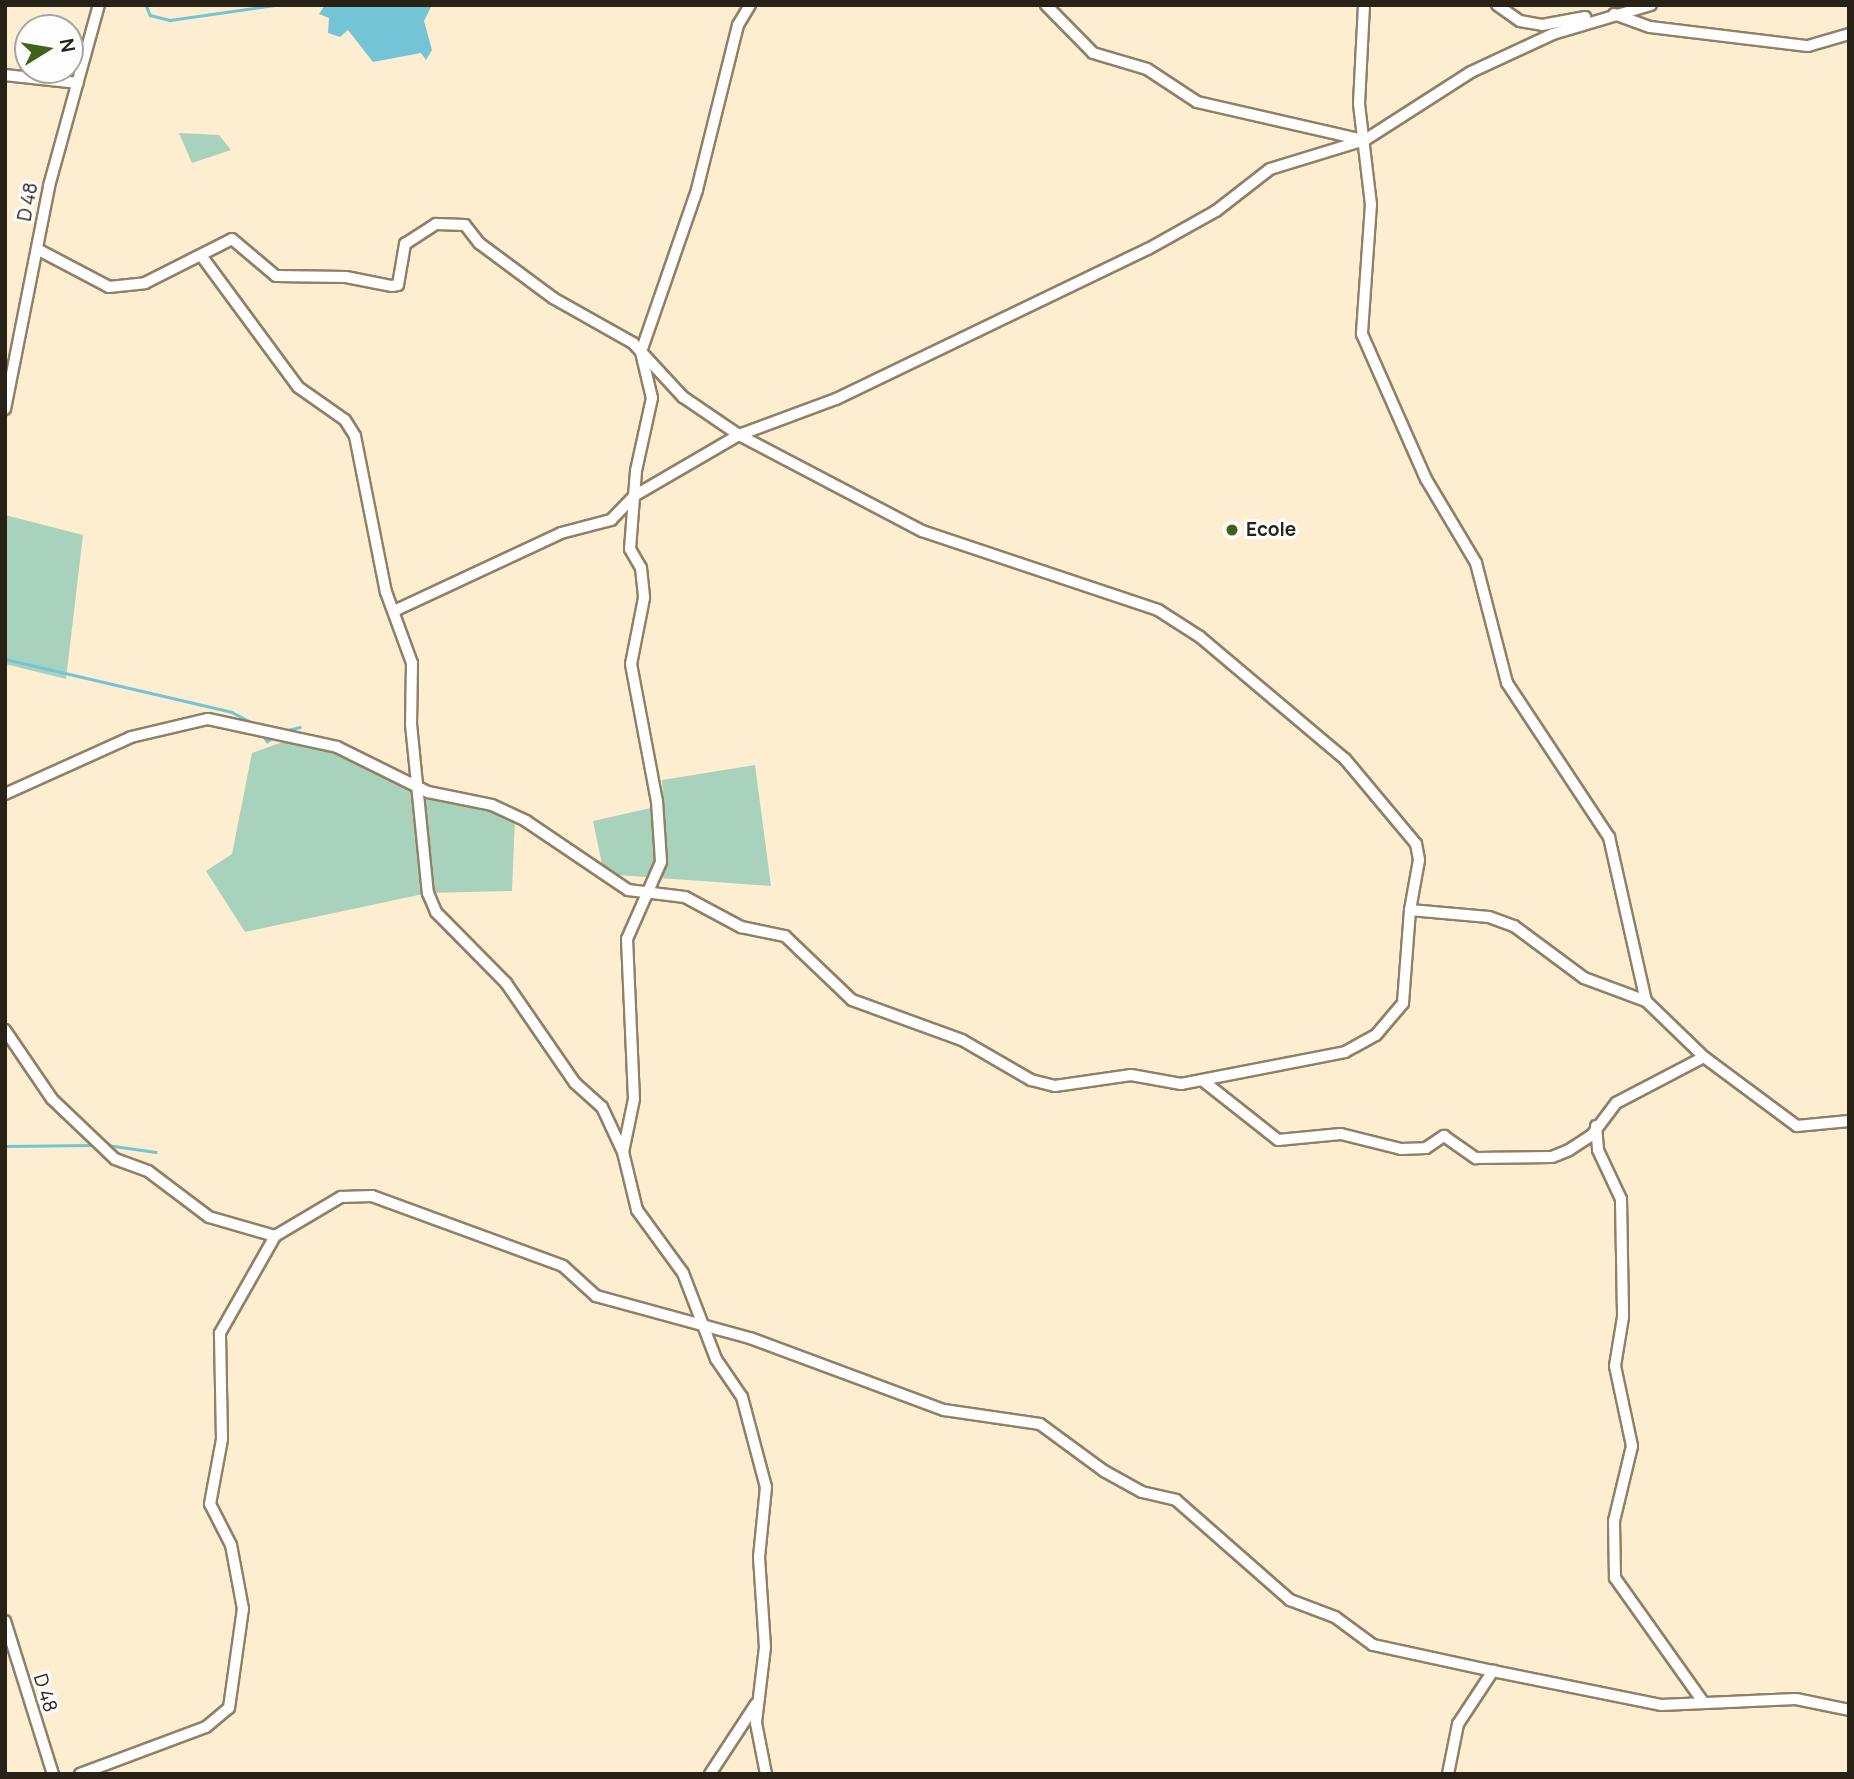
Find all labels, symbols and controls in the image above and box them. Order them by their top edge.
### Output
north arrow [14,14,84,84]
text: N [54,36,82,55]
street label: D 48 [13,181,43,223]
place label: Ecole [1246,519,1296,541]
marker: Ecole [1224,522,1240,538]
street label: D 48 [28,1671,62,1715]

